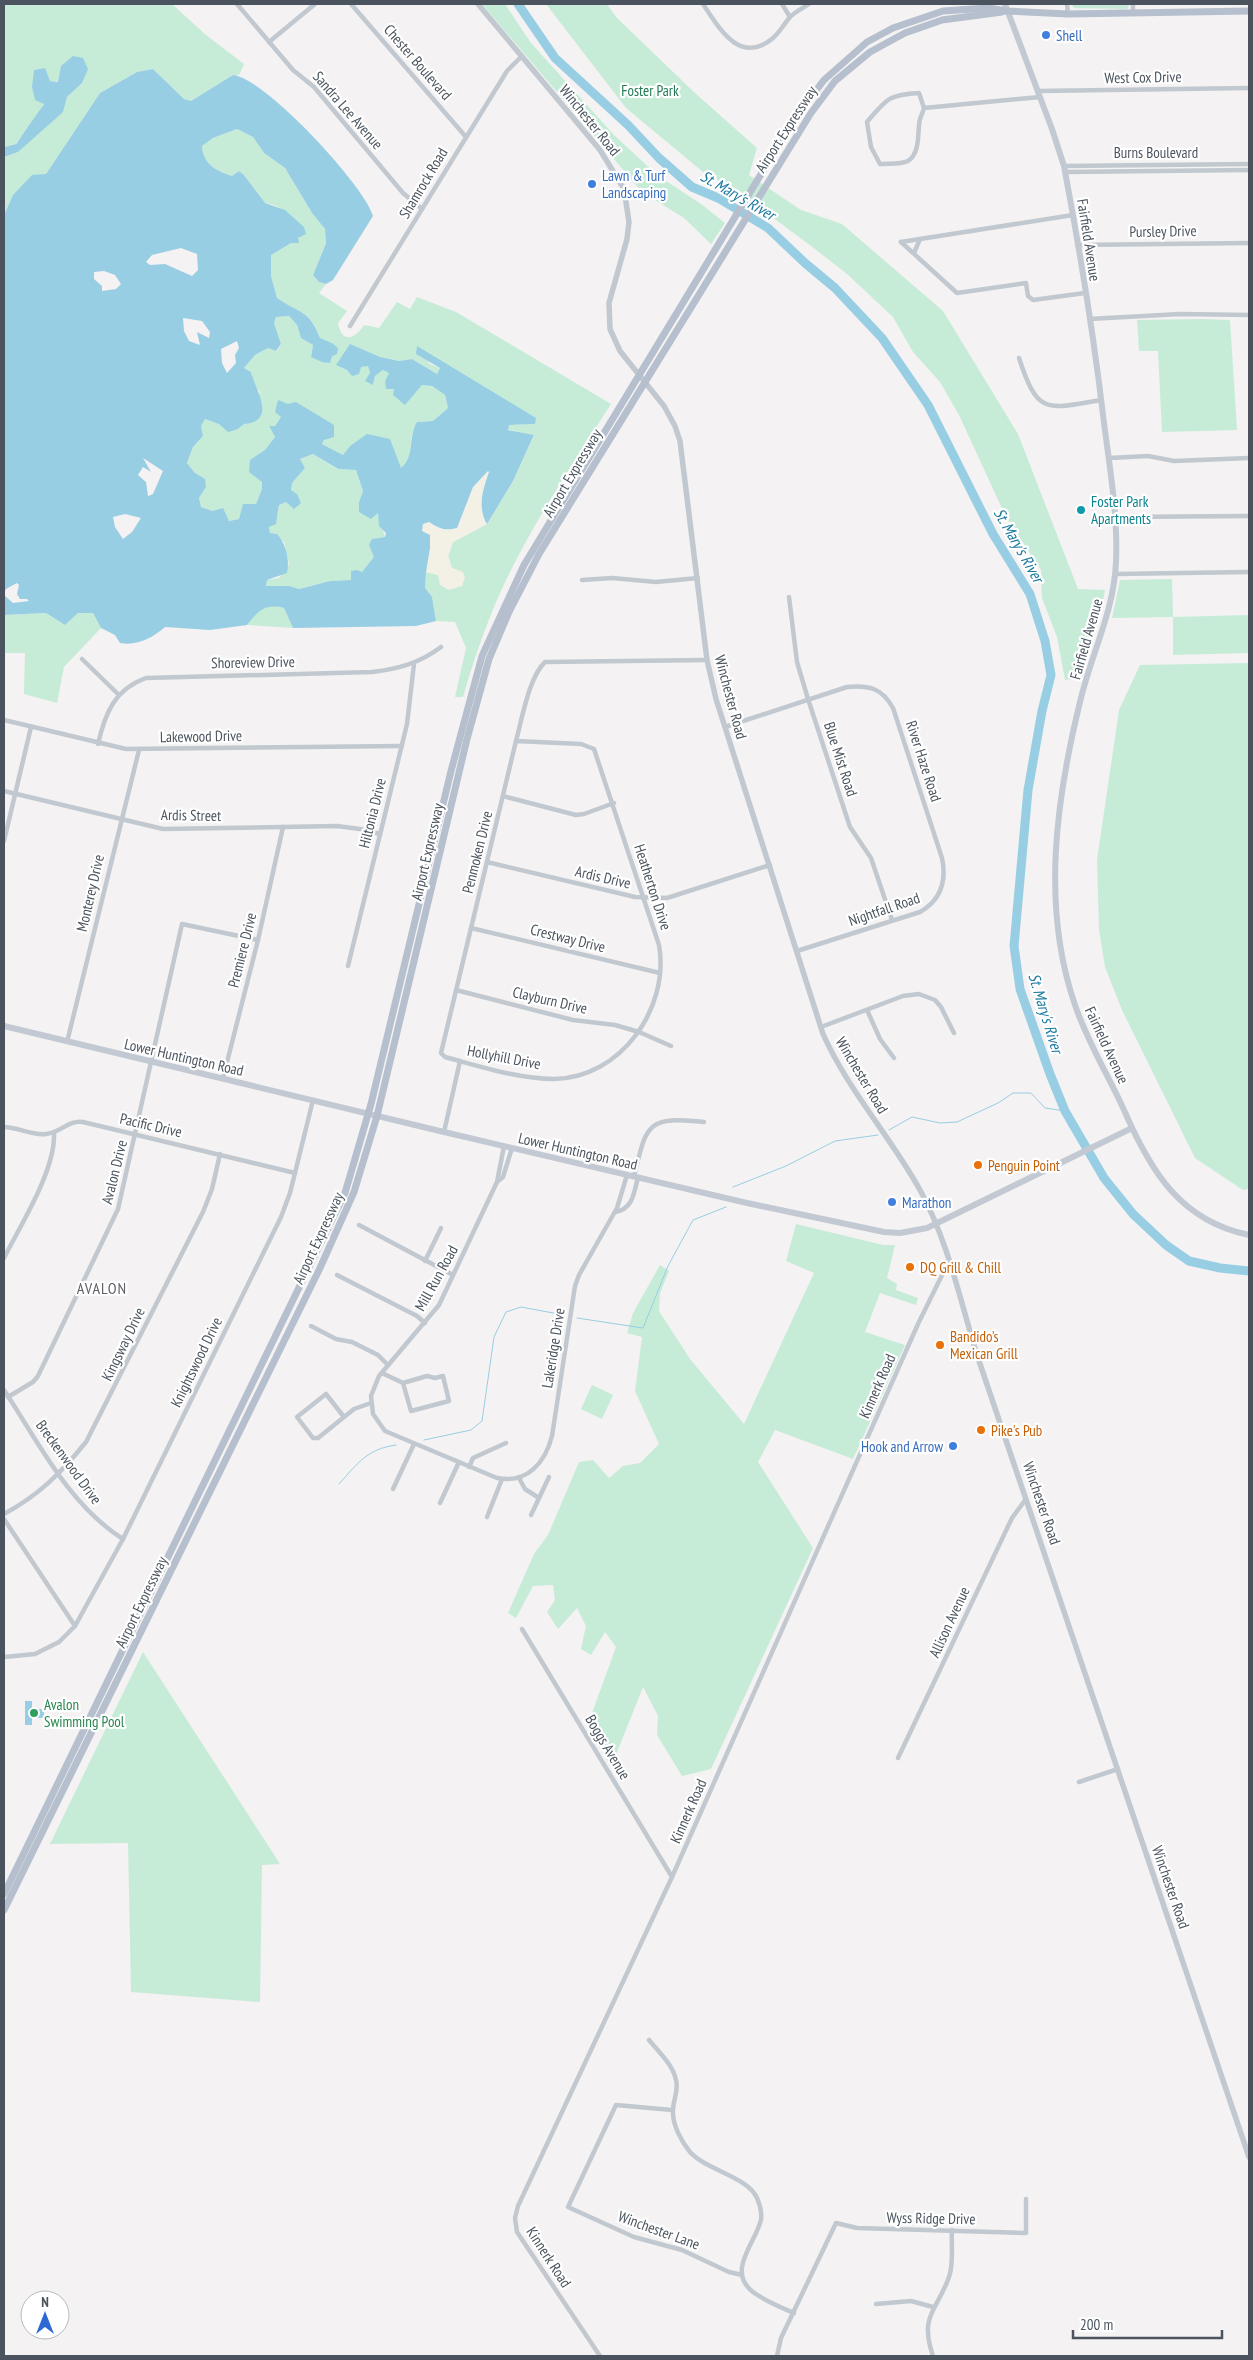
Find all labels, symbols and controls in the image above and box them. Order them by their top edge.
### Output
street label: Chester Boulevard [380,20,456,104]
place label: Shell [1056,26,1083,45]
marker: Shell [1040,29,1052,41]
street label: Sandra Lee Avenue [309,67,387,153]
street label: West Cox Drive [1104,67,1182,87]
street label: Winchester Road [555,81,625,159]
park label: Foster Park [621,81,679,100]
street label: Airport Expressway [751,82,821,176]
street label: Burns Boulevard [1114,143,1198,162]
street label: Shamrock Road [395,144,451,222]
place label: Lawn & Turf Landscaping [602,166,666,202]
water label: St. Mary's River [697,166,781,226]
marker: Lawn & Turf Landscaping [586,178,598,190]
street label: Fairfield Avenue [1073,198,1105,282]
street label: Pursley Drive [1129,221,1197,241]
street label: Airport Expressway [538,425,606,520]
place label: Foster Park Apartments [1091,492,1151,528]
water label: St. Mary's River [990,504,1050,588]
marker: Foster Park Apartments [1075,504,1087,516]
street label: Fairfield Avenue [1065,596,1107,682]
street label: Shoreview Drive [211,652,295,672]
street label: Winchester Road [711,653,751,741]
street label: River Haze Road [902,718,946,804]
street label: Blue Mist Road [820,719,862,799]
street label: Lakewood Drive [160,726,242,746]
street label: Hiltonia Drive [354,776,390,850]
street label: Airport Expressway [407,801,448,903]
street label: Ardis Street [161,805,221,825]
street label: Penmoken Drive [458,809,496,895]
street label: Heatherton Drive [630,842,676,932]
street label: Monterey Drive [72,853,108,933]
street label: Ardis Drive [573,861,633,893]
street label: Nightfall Road [846,888,922,930]
street label: Premiere Drive [224,911,260,989]
street label: Crestway Drive [529,920,607,956]
water label: St. Mary's River [1024,971,1068,1058]
street label: Clayburn Drive [511,982,589,1018]
street label: Fairfield Avenue [1081,1003,1133,1087]
street label: Winchester Road [832,1033,892,1117]
street label: Lower Huntington Road [123,1034,245,1080]
street label: Hollyhill Drive [466,1041,542,1073]
street label: Pacific Drive [118,1109,184,1141]
street label: Lower Huntington Road [517,1128,639,1174]
street label: Avalon Drive [97,1138,131,1206]
place label: Penguin Point [988,1156,1060,1175]
marker: Penguin Point [972,1159,984,1171]
street label: Airport Expressway [288,1189,348,1287]
place label: Marathon [902,1193,951,1212]
marker: Marathon [886,1196,898,1208]
street label: Mill Run Road [410,1242,462,1314]
place label: DQ Grill & Chill [920,1258,1001,1277]
marker: DQ Grill & Chill [904,1261,916,1273]
district label: AVALON [77,1278,127,1298]
street label: Kingsway Drive [97,1304,149,1384]
street label: Lakeridge Drive [537,1307,569,1389]
street label: Knightswood Drive [166,1314,226,1410]
place label: Bandido's Mexican Grill [950,1327,1018,1363]
marker: Bandido's Mexican Grill [934,1339,946,1351]
street label: Kinnerk Road [854,1351,900,1421]
street label: Breckenwood Drive [32,1416,106,1508]
place label: Pike's Pub [991,1421,1042,1440]
marker: Pike's Pub [975,1424,987,1436]
place label: Hook and Arrow [861,1437,943,1456]
marker: Hook and Arrow [947,1440,959,1452]
street label: Winchester Road [1019,1459,1065,1547]
street label: Airport Expressway [111,1553,171,1651]
street label: Allison Avenue [924,1583,974,1661]
place label: Avalon Swimming Pool [44,1695,125,1731]
marker: Avalon Swimming Pool [28,1707,40,1719]
street label: Boggs Avenue [581,1711,635,1783]
street label: Kinnerk Road [665,1776,711,1846]
street label: Winchester Road [1148,1843,1194,1931]
street label: Winchester Lane [616,2206,702,2254]
street label: Wyss Ridge Drive [886,2208,976,2228]
street label: Kinnerk Road [522,2223,576,2291]
north arrow [20,2290,70,2340]
text: N [41,2293,49,2311]
scale bar [1073,2308,1222,2340]
text: 200 m [1080,2315,1113,2334]

